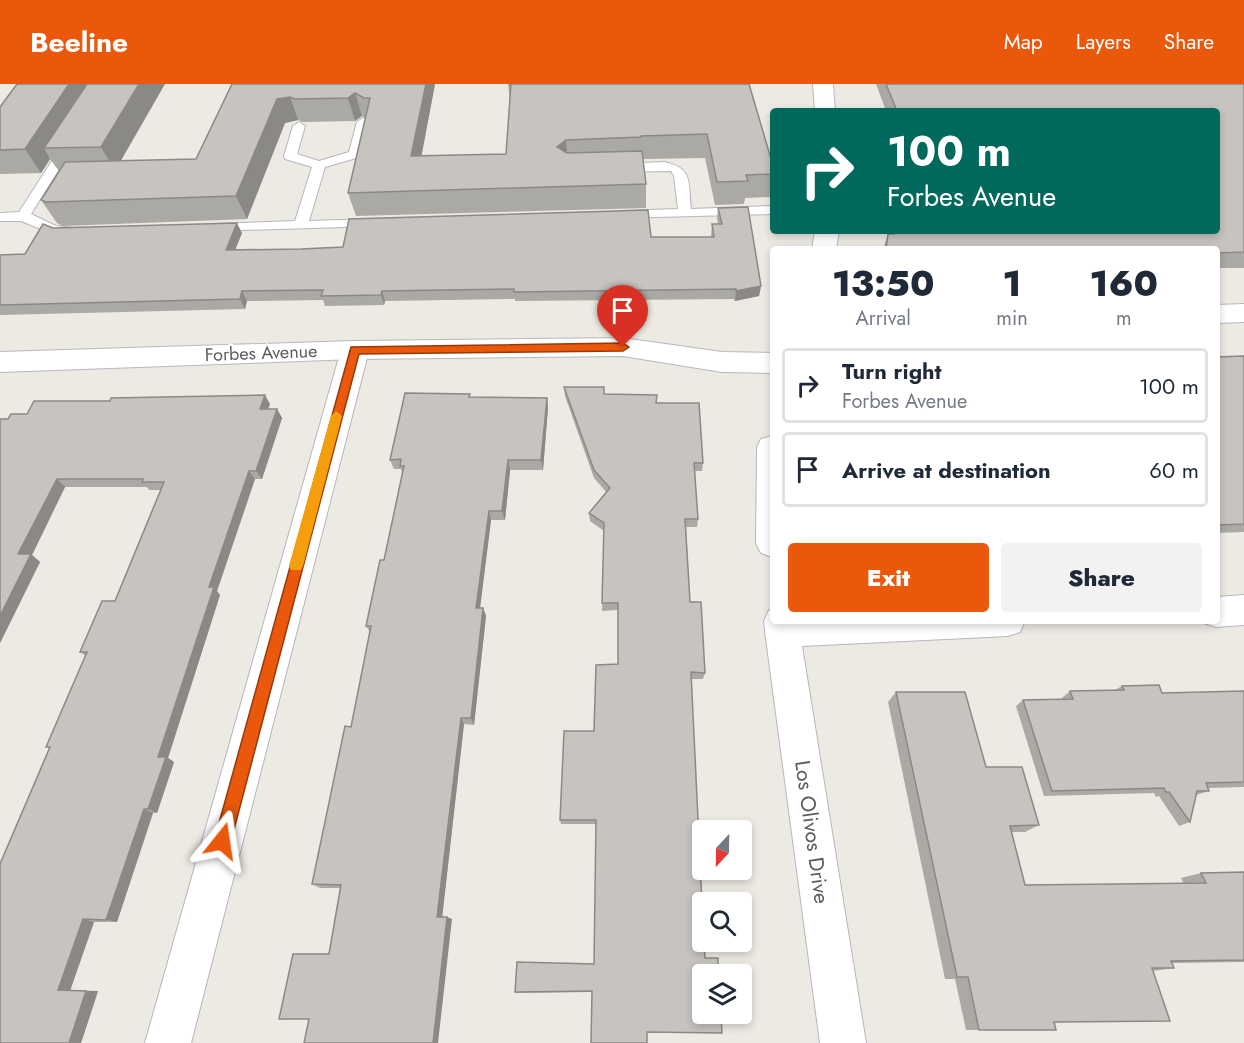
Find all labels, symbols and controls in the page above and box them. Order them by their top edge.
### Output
text: Beeline [30,22,128,63]
text: Map [1004,27,1043,57]
text: Layers [1076,27,1131,57]
text: Share [1164,27,1214,57]
text: 100 m [887,121,1011,182]
icon: right [788,132,866,210]
text: Forbes Avenue [887,177,1056,216]
text: 13:50 [832,257,934,309]
text: 1 [1002,257,1021,309]
text: 160 [1090,257,1158,309]
pin [597,285,648,347]
icon: arrive [606,294,639,327]
text: Arrival [856,304,911,333]
text: min [996,304,1028,333]
text: m [1116,304,1132,333]
street label: Forbes Avenue [204,338,318,368]
text: Turn right [842,355,942,387]
icon: right [791,369,824,402]
text: 100 m [1139,370,1199,402]
text: Forbes Avenue [842,387,967,416]
icon: arrive [791,453,824,486]
text: Arrive at destination [842,454,1051,486]
text: 60 m [1149,454,1199,486]
button: Exit [788,543,989,612]
button: Share [1001,543,1202,612]
street label: Los Olivos Drive [787,758,837,906]
position arrow [190,809,254,873]
north arrow [692,820,752,880]
map controls [692,820,752,1024]
button: search [692,892,752,952]
button: layers [692,964,752,1024]

